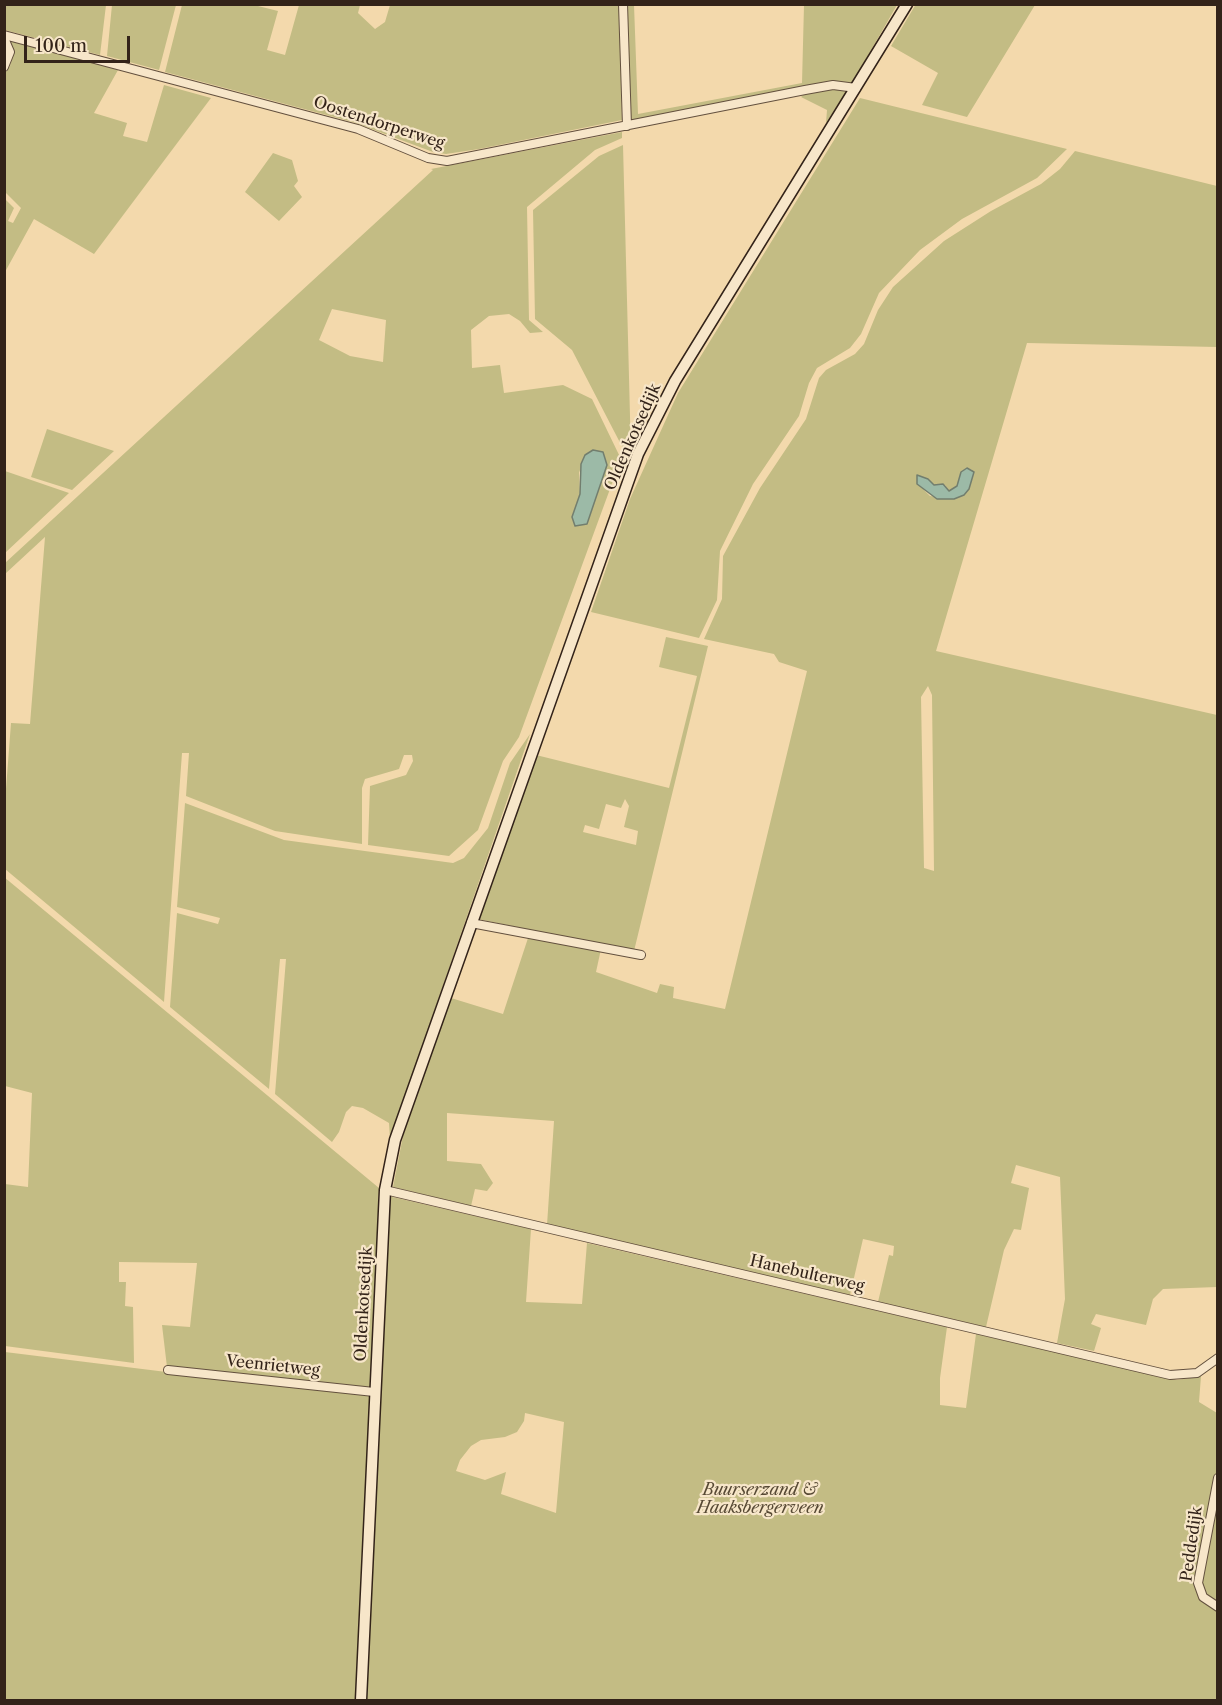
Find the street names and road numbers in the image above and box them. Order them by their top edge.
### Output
street label: Oostendorperweg [311,93,447,153]
street label: Oldenkotsedijk [601,381,665,493]
street label: Oldenkotsedijk [351,1246,377,1362]
street label: Hanebulterweg [748,1252,866,1296]
street label: Veenrietweg [225,1352,321,1380]
street label: Peddedijk [1177,1505,1207,1583]

